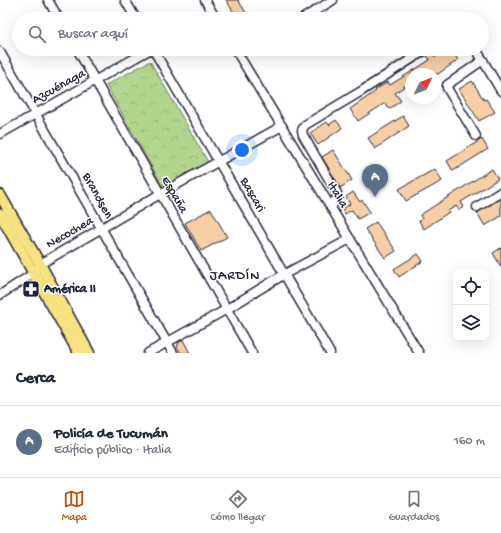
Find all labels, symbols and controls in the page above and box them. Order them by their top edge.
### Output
search box [12,12,489,56]
icon: search [26,23,48,45]
text: Buscar aquí [58,25,128,43]
street label: Azcuénaga [30,66,89,108]
north arrow [405,68,441,104]
your location [232,140,252,160]
pin: A [362,164,388,197]
street label: Brandsen [78,170,116,222]
street label: España [158,174,191,217]
street label: Bascari [236,174,268,215]
street label: Italia [323,179,351,212]
street label: Necochea [44,213,97,252]
district label: JARDÍN [210,268,260,285]
map controls [453,269,489,341]
button: locate [453,269,489,305]
pharmacy icon: América II [21,279,41,299]
place label: América II [43,282,96,297]
button: layers [453,305,489,341]
text: Cerca [16,369,55,389]
text: Policía de Tucumán [54,425,168,443]
text: A [25,434,33,449]
text: 160 m [453,434,485,449]
text: Edificio público · Italia [54,443,171,458]
tab: Mapa [62,488,87,524]
tab: Cómo llegar [210,488,265,524]
tab: Guardados [388,488,439,524]

